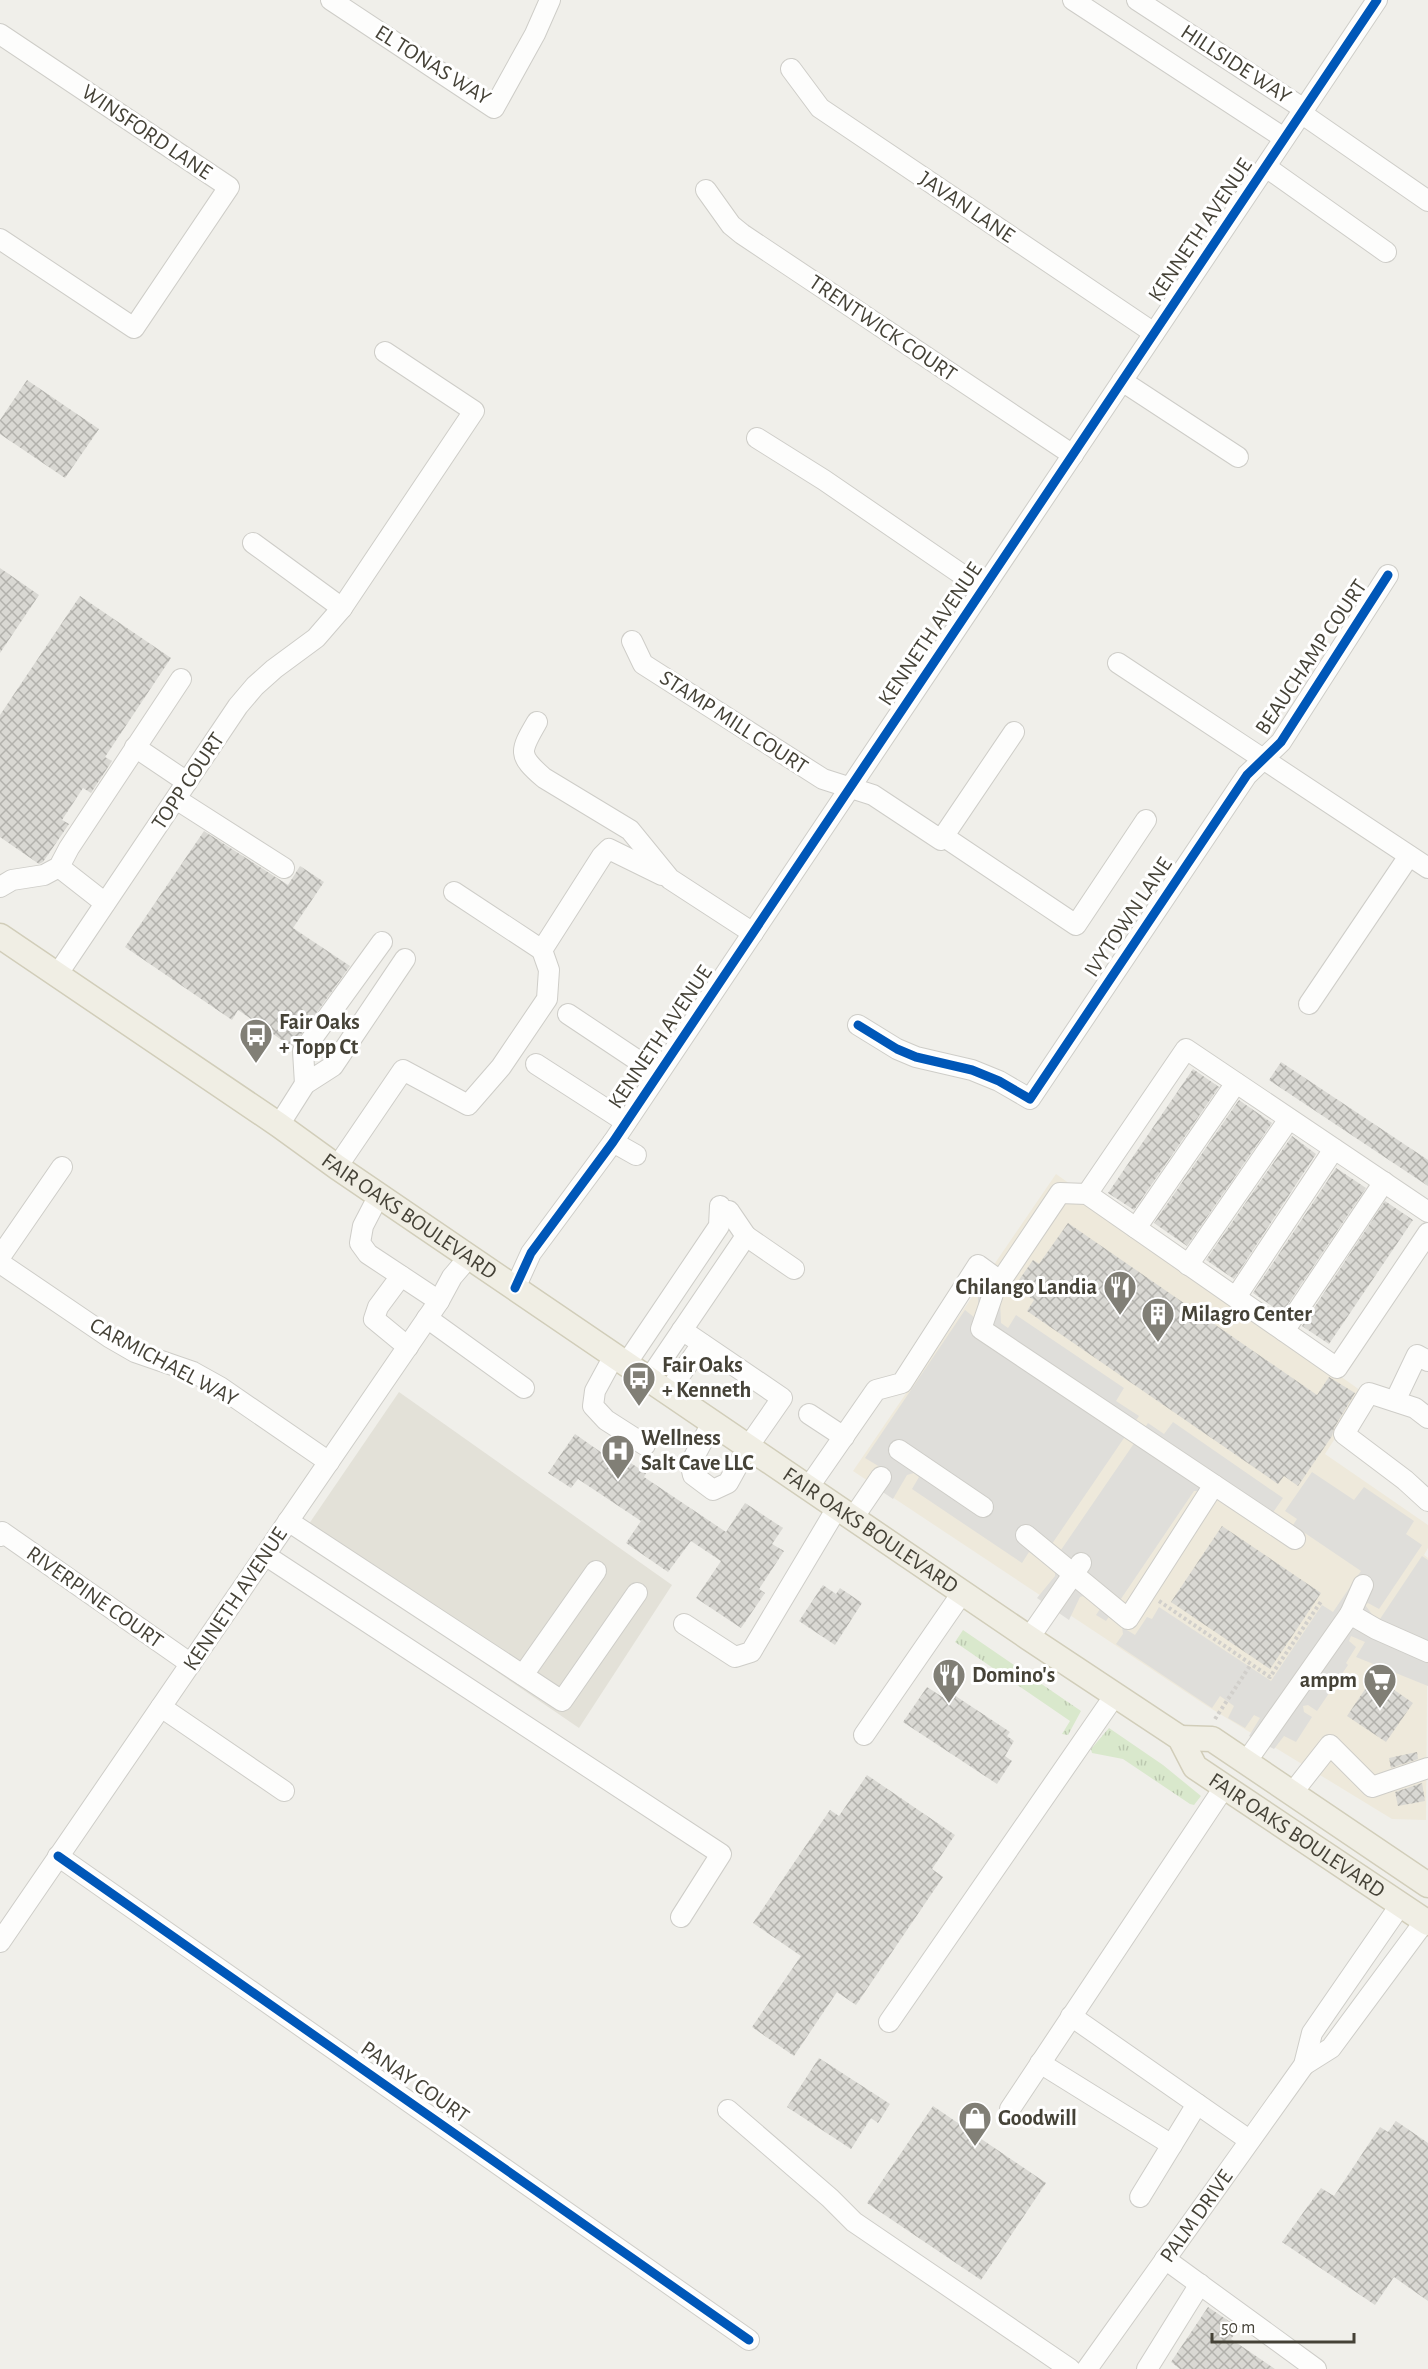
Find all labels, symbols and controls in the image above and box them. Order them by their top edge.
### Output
street label: HILLSIDE WAY [1177,20,1295,108]
street label: EL TONAS WAY [371,21,495,109]
street label: WINSFORD LANE [78,80,216,184]
street label: KENNETH AVENUE [1144,154,1256,306]
street label: JAVAN LANE [915,167,1019,247]
street label: TRENTWICK COURT [805,271,961,386]
street label: KENNETH AVENUE [874,558,986,710]
street label: BEAUCHAMP COURT [1251,575,1371,738]
street label: STAMP MILL COURT [656,666,812,778]
street label: TOPP COURT [148,728,228,833]
street label: IVYTOWN LANE [1080,853,1176,981]
street label: KENNETH AVENUE [604,961,716,1113]
place label: Fair Oaks + Topp Ct [279,1011,360,1058]
bus stop icon: Fair Oaks + Topp Ct [238,1017,274,1064]
street label: FAIR OAKS BOULEVARD [318,1149,501,1283]
restaurant icon: Chilango Landia [1102,1269,1138,1316]
place label: Chilango Landia [956,1276,1097,1298]
building icon: Milagro Center [1140,1296,1176,1343]
place label: Milagro Center [1181,1303,1312,1325]
street label: CARMICHAEL WAY [86,1314,242,1410]
place label: Fair Oaks + Kenneth [662,1354,751,1401]
bus stop icon: Fair Oaks + Kenneth [621,1360,657,1407]
place label: Wellness Salt Cave LLC [641,1427,754,1474]
hospital icon: Wellness Salt Cave LLC [600,1433,636,1480]
street label: FAIR OAKS BOULEVARD [779,1463,962,1597]
street label: KENNETH AVENUE [179,1523,291,1675]
street label: RIVERPINE COURT [23,1542,167,1652]
restaurant icon: Domino's [931,1657,967,1704]
supermarket icon: ampm [1362,1662,1398,1709]
place label: Domino's [972,1664,1055,1686]
place label: ampm [1300,1669,1357,1691]
street label: FAIR OAKS BOULEVARD [1205,1769,1389,1902]
street label: PANAY COURT [357,2037,473,2127]
shop icon: Goodwill [957,2100,993,2147]
place label: Goodwill [998,2107,1077,2129]
street label: PALM DRIVE [1156,2165,1237,2266]
scale bar [1212,2306,1354,2344]
text: 50 m [1221,2319,1255,2337]

